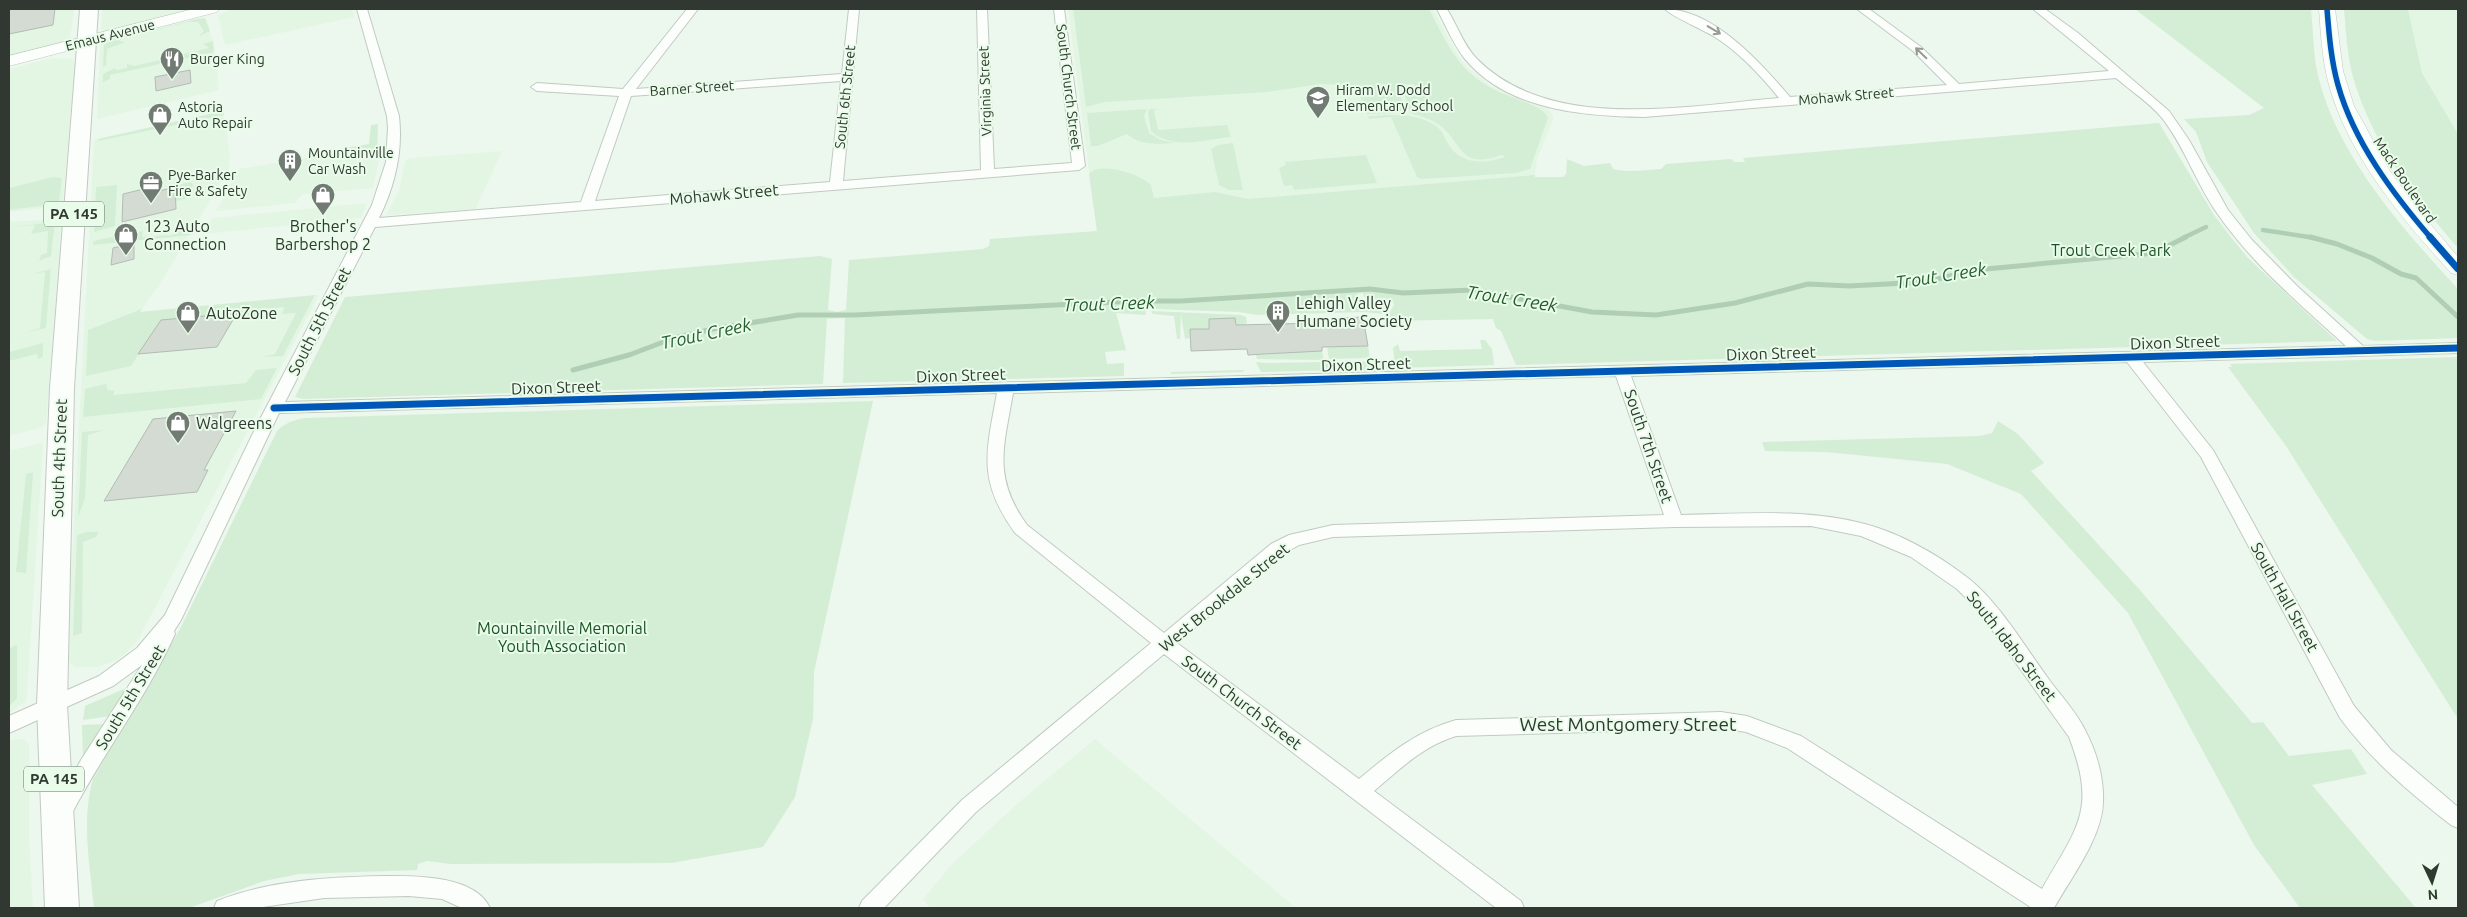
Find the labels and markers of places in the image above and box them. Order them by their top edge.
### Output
restaurant icon: Burger King [159,46,185,80]
place label: Burger King [190,51,265,67]
place label: Hiram W. Dodd Elementary School [1336,82,1454,114]
school or university icon: Hiram W. Dodd Elementary School [1305,85,1331,119]
place label: Astoria Auto Repair [178,99,253,131]
shop icon: Astoria Auto Repair [147,102,173,136]
place label: Mountainville Car Wash [308,145,394,177]
building icon: Mountainville Car Wash [277,148,303,182]
place label: Pye-Barker Fire & Safety [168,167,247,199]
office icon: Pye-Barker Fire & Safety [138,170,164,204]
shop icon: Brother's Barbershop 2 [310,182,336,216]
place label: 123 Auto Connection [144,217,226,253]
place label: Brother's Barbershop 2 [275,217,371,253]
shop icon: 123 Auto Connection [113,222,139,256]
place label: Lehigh Valley Humane Society [1296,294,1412,330]
building icon: Lehigh Valley Humane Society [1265,299,1291,333]
shop icon: AutoZone [175,300,201,334]
place label: AutoZone [206,304,277,322]
shop icon: Walgreens [165,410,191,444]
place label: Walgreens [196,414,272,432]

